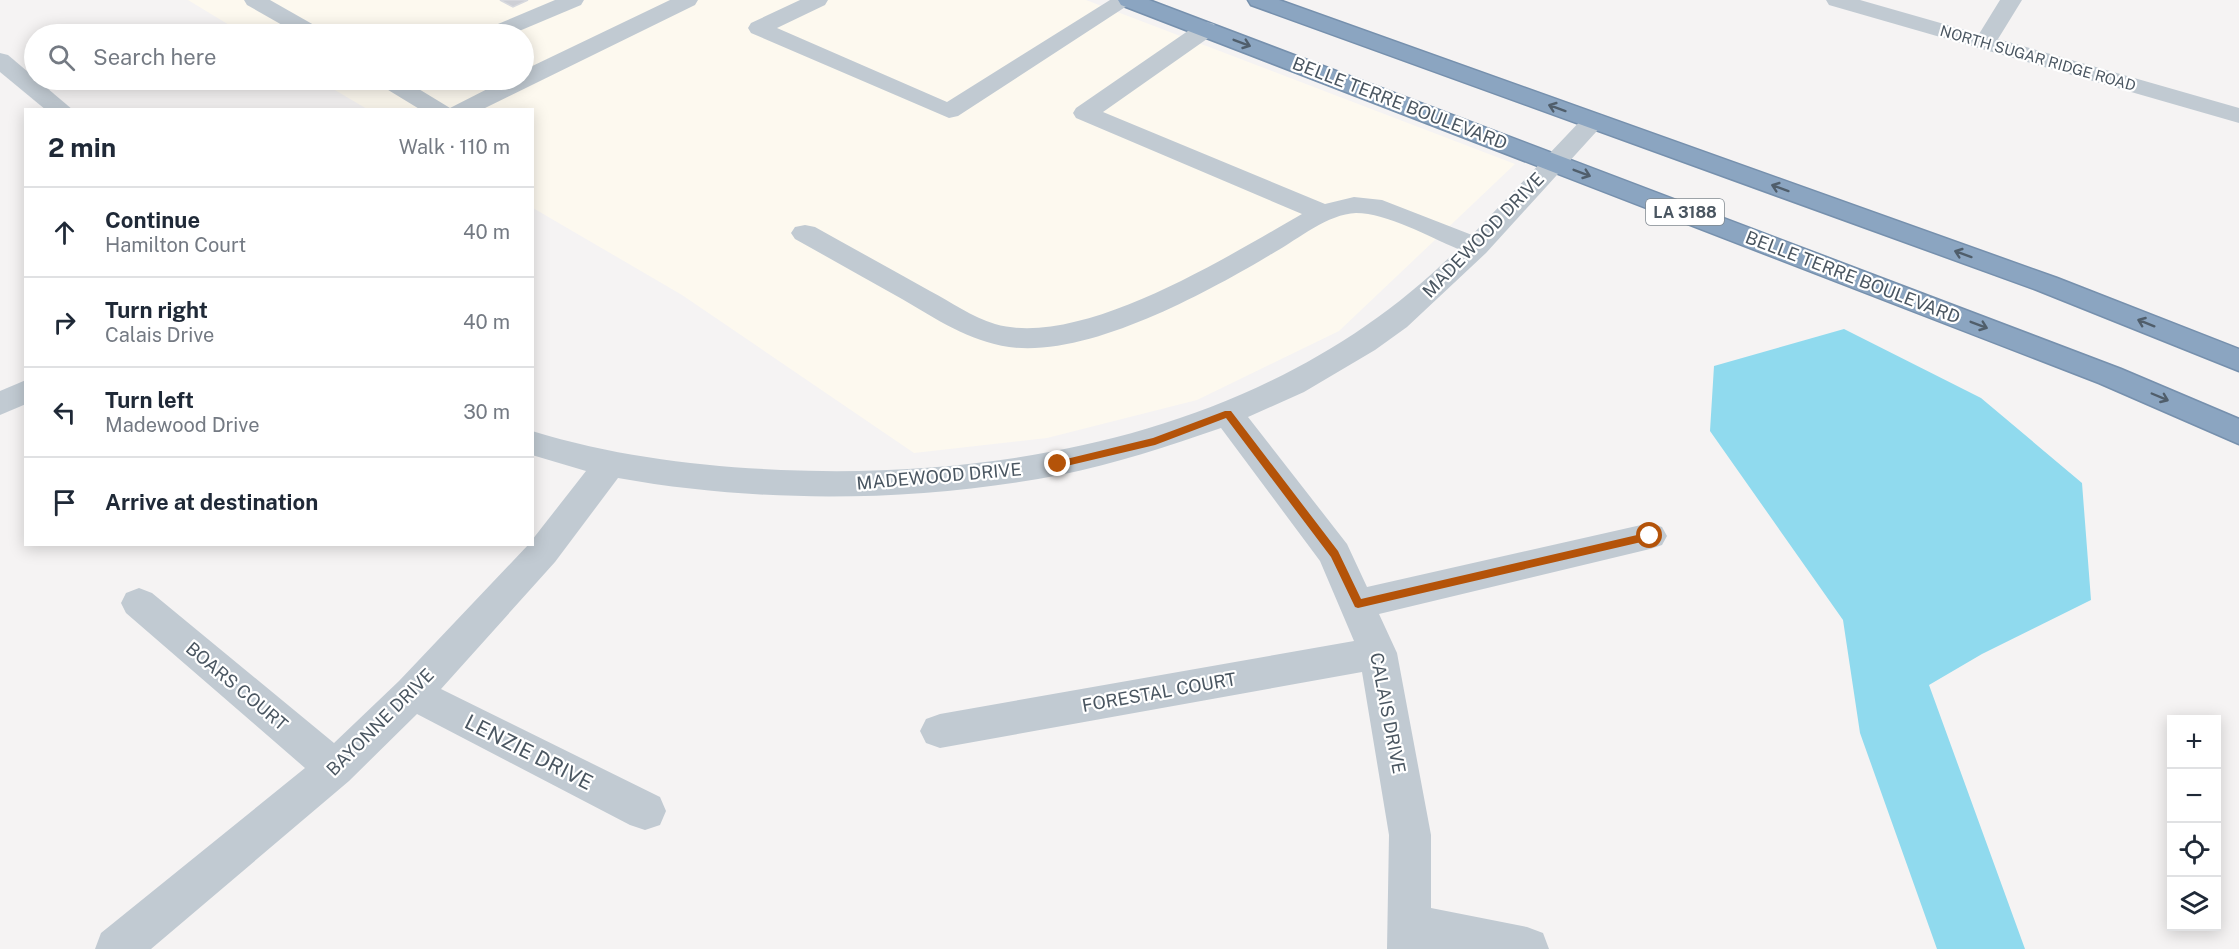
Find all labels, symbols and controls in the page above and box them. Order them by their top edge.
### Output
street label: NORTH SUGAR RIDGE ROAD [1938,22,2138,94]
search box [24,24,534,90]
one-way arrow [1233,38,1251,49]
icon: search [45,41,78,74]
text: Search here [93,44,217,70]
street label: BELLE TERRE BOULEVARD [1290,52,1510,154]
one-way arrow [1548,101,1567,112]
text: 2 min [48,132,116,163]
text: Walk · 110 m [399,135,510,159]
street label: MADEWOOD DRIVE [1418,168,1548,302]
one-way arrow [1572,168,1590,179]
one-way arrow [1771,182,1790,193]
road number: LA 3188 [1646,199,1724,225]
text: Continue [105,207,200,233]
icon: ahead [48,216,81,249]
text: 40 m [463,220,510,244]
street label: BELLE TERRE BOULEVARD [1743,226,1963,328]
text: Hamilton Court [105,233,246,257]
one-way arrow [1955,248,1973,259]
text: Turn right [105,297,208,323]
icon: right [48,306,81,339]
text: 40 m [463,310,510,334]
one-way arrow [2137,317,2156,328]
one-way arrow [1970,320,1988,331]
text: Calais Drive [105,323,214,347]
text: Turn left [105,387,194,413]
one-way arrow [2151,392,2169,404]
icon: left [48,396,81,429]
text: 30 m [463,400,510,424]
text: Madewood Drive [105,413,260,437]
route end [1044,450,1070,476]
street label: MADEWOOD DRIVE [856,458,1022,494]
icon: arrive [48,486,81,519]
text: Arrive at destination [105,489,318,515]
route start [1636,522,1662,548]
street label: BOARS COURT [182,637,292,735]
street label: CALAIS DRIVE [1366,651,1410,775]
street label: BAYONNE DRIVE [322,664,438,780]
street label: FORESTAL COURT [1080,668,1238,716]
street label: LENZIE DRIVE [461,709,597,795]
map controls [2167,715,2221,931]
button: + [2167,715,2221,769]
button: − [2167,769,2221,823]
button: locate [2167,823,2221,877]
button: layers [2167,877,2221,931]

